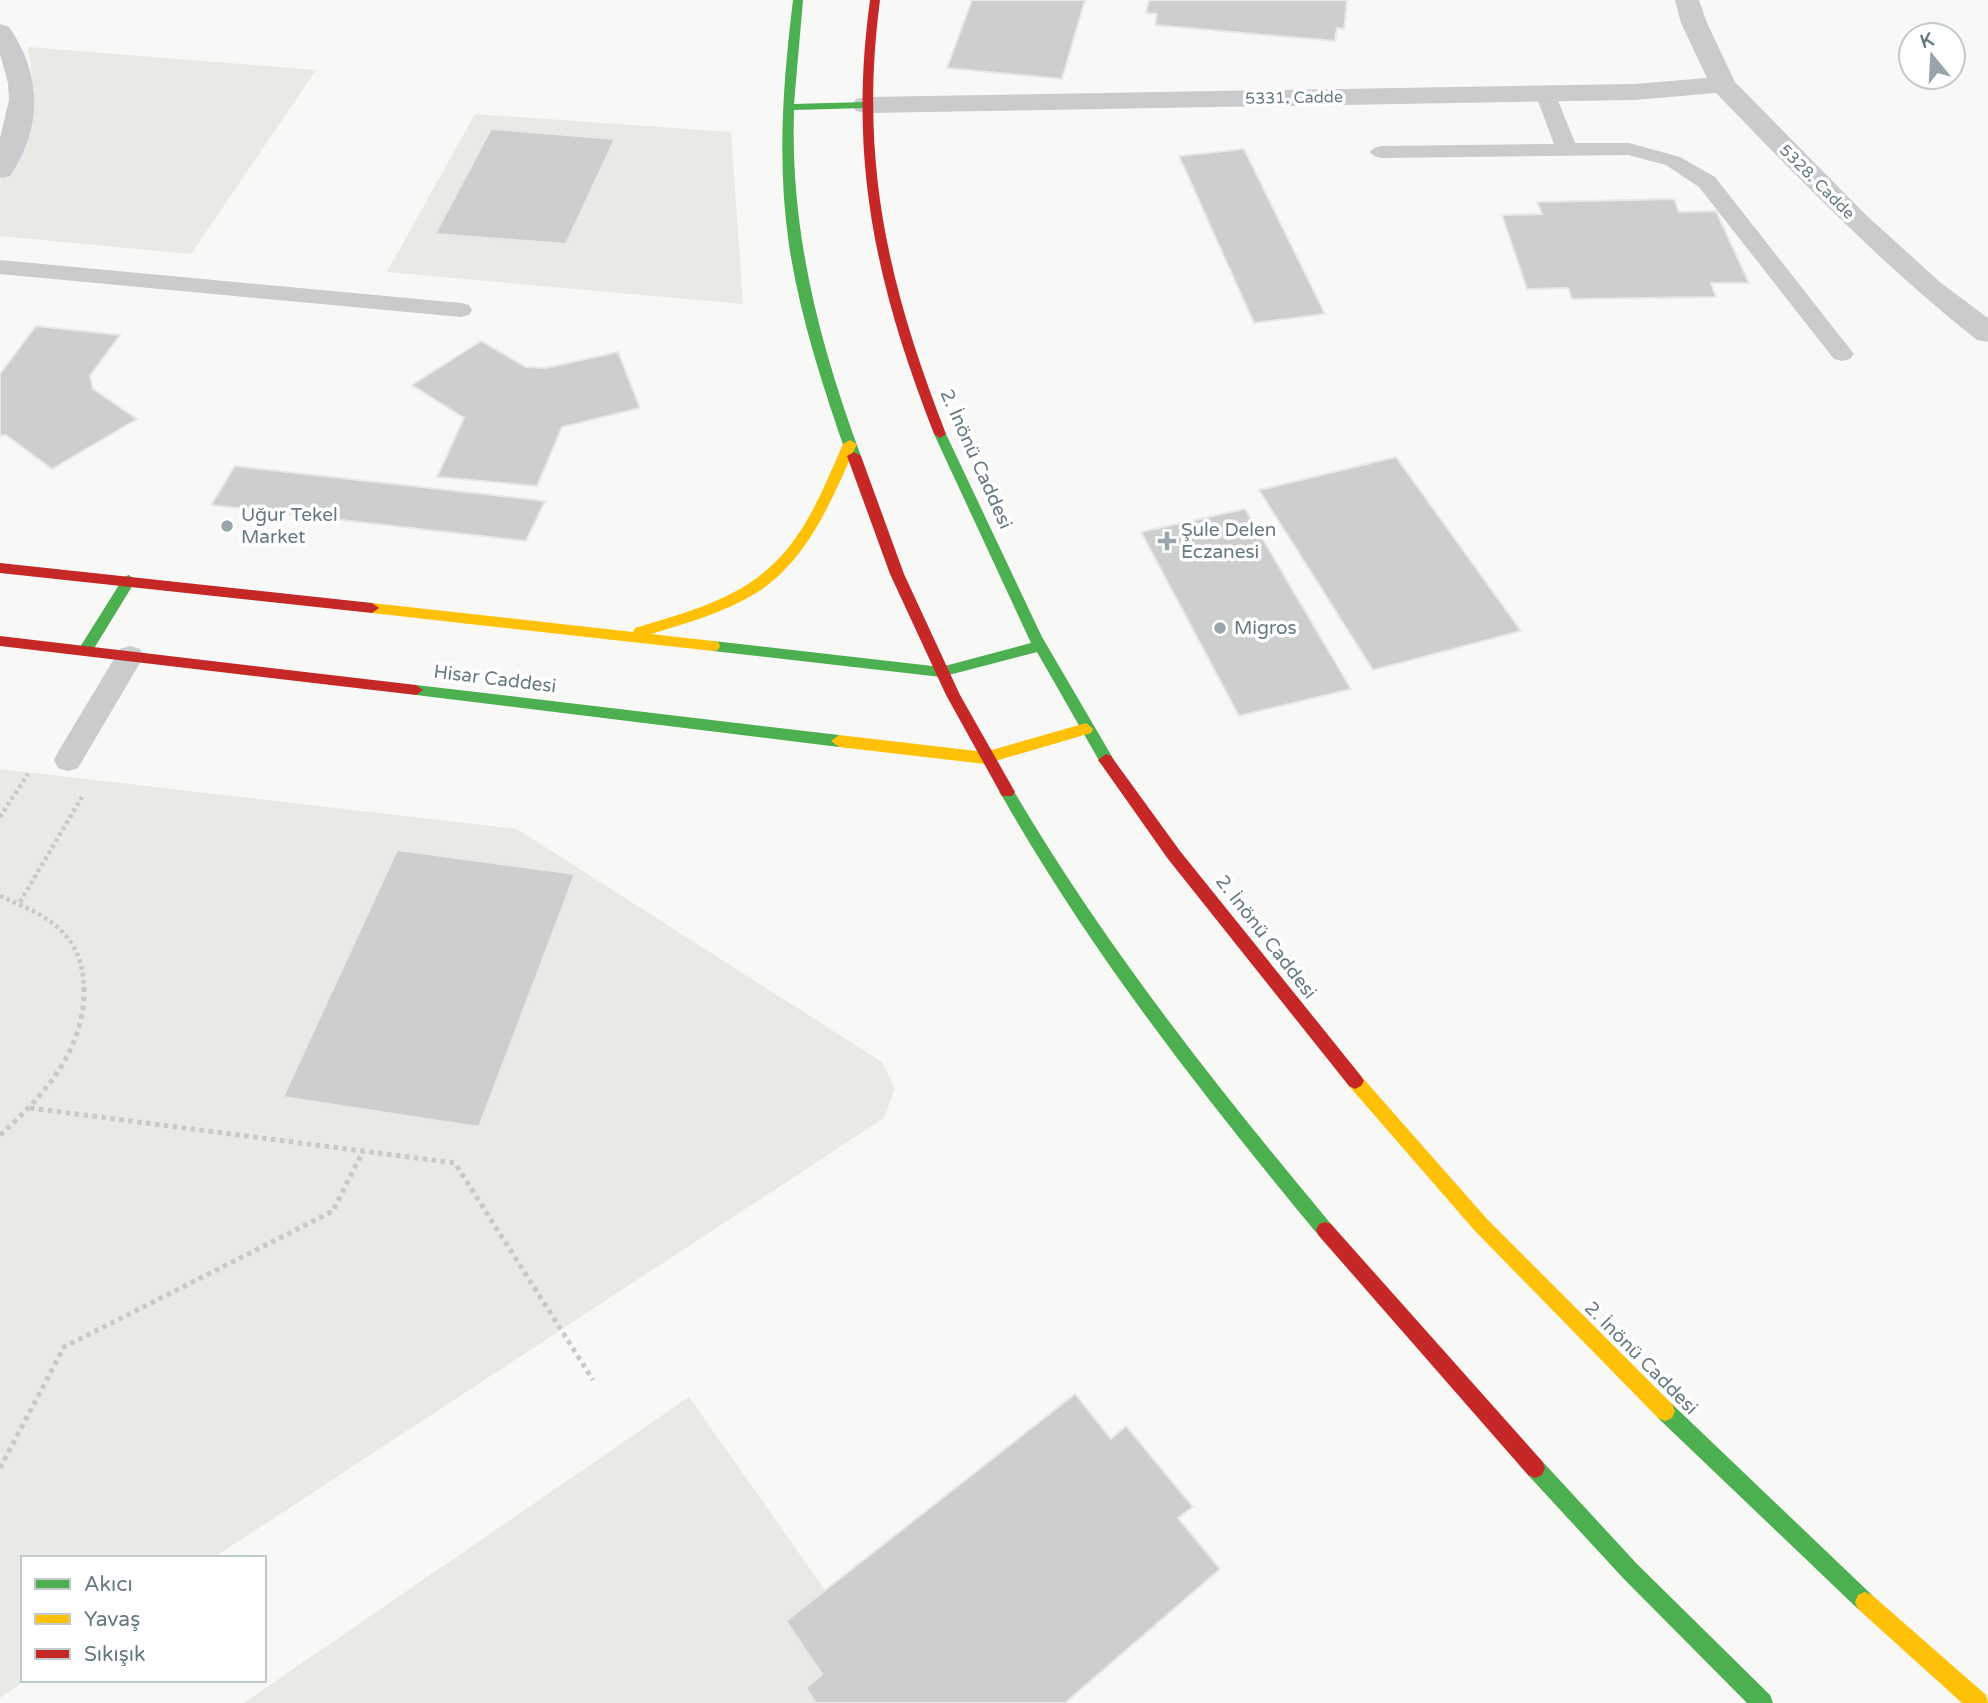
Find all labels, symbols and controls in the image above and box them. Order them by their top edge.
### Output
north arrow [1897,21,1967,91]
text: K [1918,28,1937,53]
street label: 5331. Cadde [1245,87,1343,109]
street label: 5328. Cadde [1775,140,1859,224]
street label: 2. İnönü Caddesi [935,386,1017,532]
place label: Uğur Tekel Market [241,504,338,548]
marker: Uğur Tekel Market [219,518,235,534]
place label: Şule Delen Eczanesi [1181,519,1276,563]
marker: Şule Delen Eczanesi [1159,533,1175,549]
place label: Migros [1234,617,1297,639]
marker: Migros [1212,620,1228,636]
street label: Hisar Caddesi [432,661,558,697]
street label: 2. İnönü Caddesi [1211,871,1321,1003]
street label: 2. İnönü Caddesi [1580,1297,1702,1419]
legend [21,1556,266,1682]
text: Akıcı [84,1572,133,1597]
text: Yavaş [84,1607,140,1632]
text: Sıkışık [84,1642,145,1667]

